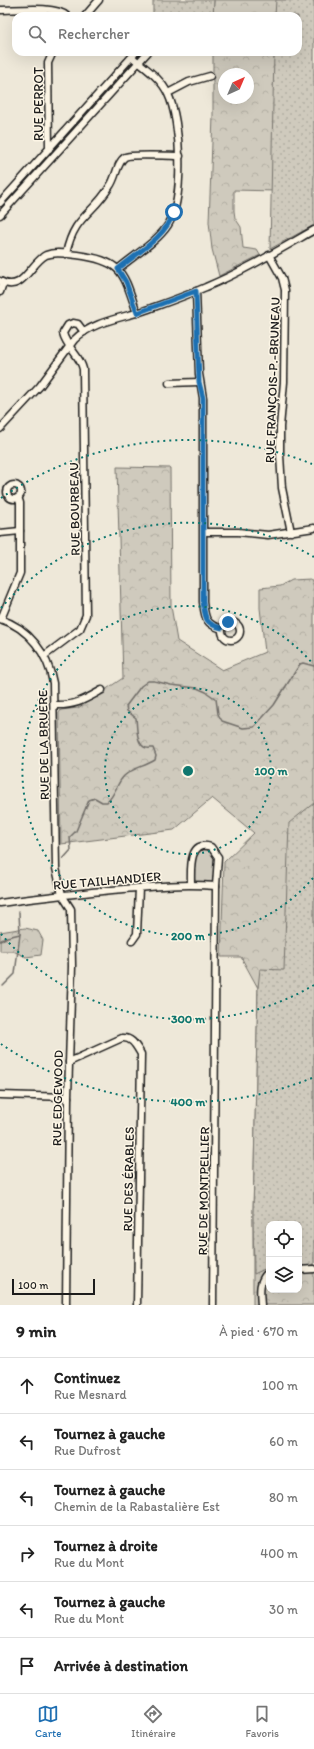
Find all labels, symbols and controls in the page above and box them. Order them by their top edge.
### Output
search box [12,12,302,56]
icon: search [26,23,48,45]
text: Rechercher [58,25,130,43]
street label: RUE PERROT [31,66,46,141]
north arrow [218,68,254,104]
route start [165,203,183,221]
street label: RUE FRANÇOIS-P.-BRUNEAU [262,297,283,463]
street label: RUE BOURBEAU [66,462,83,556]
route end [219,613,237,631]
street label: RUE DE LA BRUÈRE [35,690,52,800]
centre of rings [181,764,195,778]
text: 100 m [254,764,288,778]
street label: RUE TAILHANDIER [52,868,162,893]
text: 200 m [171,929,206,943]
text: 300 m [171,1012,206,1026]
street label: RUE EDGEWOOD [49,1050,66,1146]
text: 400 m [171,1095,206,1109]
street label: RUE DES ÉRABLES [120,1126,137,1232]
street label: RUE DE MONTPELLIER [195,1127,212,1255]
map controls [266,1221,302,1293]
button: locate [266,1221,302,1257]
button: layers [266,1257,302,1293]
scale bar [12,1277,95,1296]
text: 100 m [18,1279,48,1292]
text: 9 min [16,1321,56,1341]
text: À pied · 670 m [219,1324,298,1339]
text: Continuez [54,1369,120,1387]
icon: ahead [16,1375,38,1397]
text: 100 m [262,1378,298,1393]
text: Rue Mesnard [54,1387,127,1402]
text: Tournez à gauche [54,1425,165,1443]
icon: left [16,1431,38,1453]
text: 60 m [269,1434,298,1449]
text: Rue Dufrost [54,1443,121,1458]
text: Tournez à gauche [54,1481,165,1499]
icon: left [16,1487,38,1509]
text: 80 m [269,1490,298,1505]
text: Chemin de la Rabastalière Est [54,1499,220,1514]
text: Tournez à droite [54,1537,158,1555]
icon: right [16,1543,38,1565]
text: 400 m [260,1546,298,1561]
text: Rue du Mont [54,1555,124,1570]
text: Tournez à gauche [54,1593,165,1611]
icon: left [16,1599,38,1621]
text: 30 m [269,1602,298,1617]
text: Rue du Mont [54,1611,124,1626]
icon: arrive [16,1655,38,1677]
text: Arrivée à destination [54,1657,188,1675]
tab: Carte [35,1703,61,1740]
tab: Itinéraire [131,1703,176,1740]
tab: Favoris [246,1703,279,1740]

